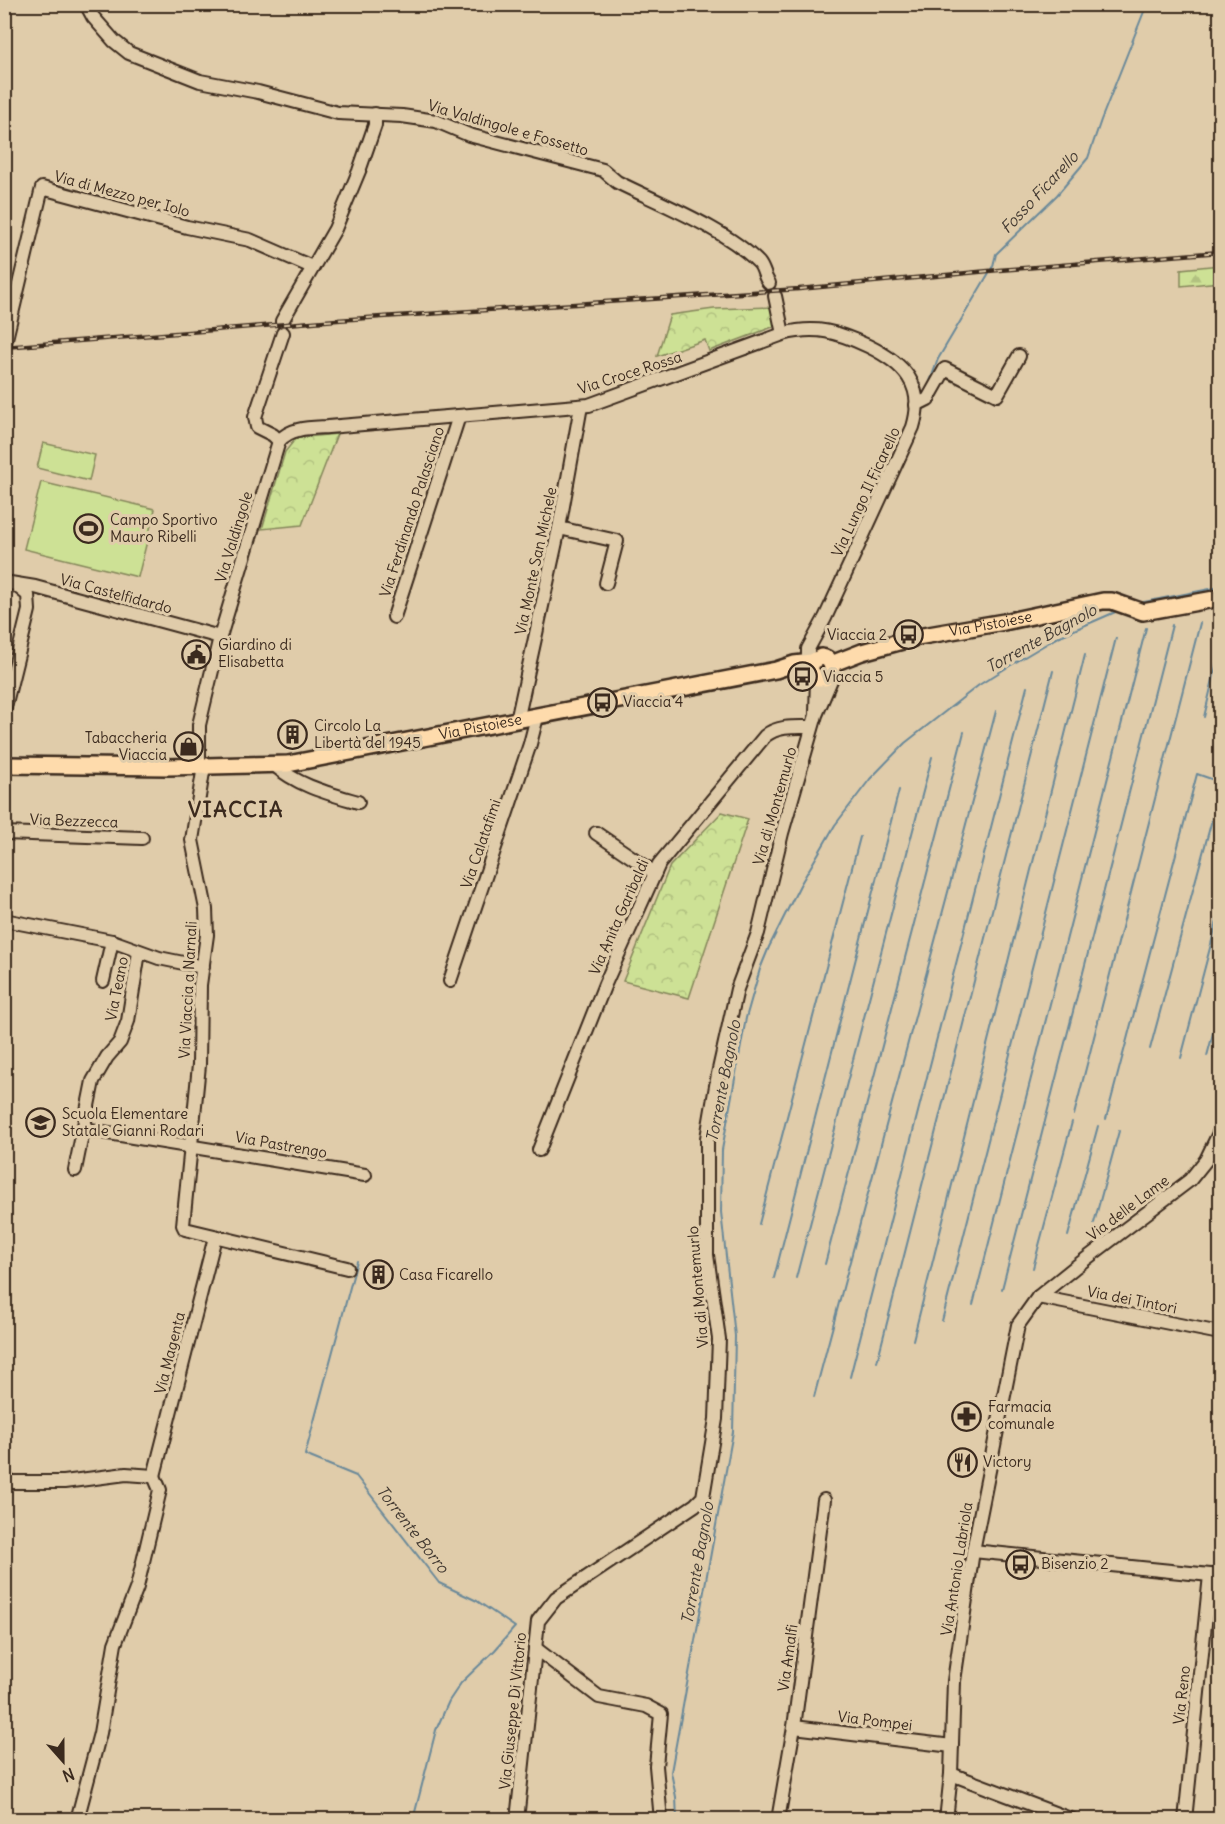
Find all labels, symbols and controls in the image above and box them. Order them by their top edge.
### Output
street label: Via Valdingole e Fossetto [426,95,591,160]
water label: Fosso Ficarello [996,146,1083,237]
street label: Via di Mezzo per Iolo [52,166,192,221]
street label: Via Croce Rossa [575,347,685,398]
street label: Via Ferdinando Palasciano [375,424,448,600]
street label: Via Lungo Il Ficarello [827,424,904,560]
street label: Via Monte San Michele [511,485,560,637]
street label: Via Valdingole [211,489,256,585]
place label: Campo Sportivo Mauro Ribelli [110,510,218,546]
sports icon: Campo Sportivo Mauro Ribelli [73,513,105,545]
street label: Via Castelfidardo [58,569,174,618]
water label: Torrente Bagnolo [982,599,1101,677]
street label: Via Pistoiese [948,606,1034,640]
bus stop icon: Viaccia 2 [892,619,924,651]
place label: Viaccia 2 [827,625,887,644]
place label: Giardino di Elisabetta [218,635,292,671]
public building icon: Giardino di Elisabetta [181,638,213,670]
bus stop icon: Viaccia 5 [786,661,818,693]
place label: Viaccia 5 [823,667,883,686]
bus stop icon: Viaccia 4 [586,686,618,718]
place label: Viaccia 4 [623,692,684,711]
street label: Via Pistoiese [437,709,523,744]
place label: Circolo La Libertà del 1945 [314,716,421,752]
building icon: Circolo La Libertà del 1945 [277,719,309,751]
place label: Tabaccheria Viaccia [85,728,167,764]
shop icon: Tabaccheria Viaccia [172,731,204,763]
street label: Via di Montemurlo [749,744,801,867]
district label: VIACCIA [188,796,284,823]
street label: Via Calatafimi [456,797,505,891]
street label: Via Bezzecca [29,809,119,832]
street label: Via Anita Garibaldi [584,856,653,978]
street label: Via Viaccia a Narnali [174,921,201,1059]
street label: Via Teano [101,955,132,1023]
water label: Torrente Bagnolo [701,1017,745,1144]
place label: Scuola Elementare Statale Gianni Rodari [62,1104,204,1140]
school or university icon: Scuola Elementare Statale Gianni Rodari [25,1107,57,1139]
street label: Via Pastrengo [234,1127,329,1162]
street label: Via delle Lame [1083,1171,1173,1245]
street label: Via di Montemurlo [683,1225,712,1349]
building icon: Casa Ficarello [362,1259,394,1291]
place label: Casa Ficarello [399,1265,493,1284]
street label: Via dei Tintori [1085,1281,1179,1318]
street label: Via Magenta [150,1309,189,1396]
place label: Farmacia comunale [988,1397,1054,1433]
pharmacy icon: Farmacia comunale [951,1400,983,1432]
restaurant icon: Victory [946,1446,978,1478]
place label: Victory [983,1452,1032,1471]
water label: Torrente Borro [373,1481,454,1578]
water label: Torrente Bagnolo [676,1499,718,1626]
street label: Via Antonio Labriola [937,1500,977,1637]
bus stop icon: Bisenzio 2 [1004,1548,1036,1580]
place label: Bisenzio 2 [1041,1554,1109,1573]
street label: Via Amalfi [773,1623,802,1693]
street label: Via Giuseppe Di Vittorio [495,1631,530,1791]
street label: Via Reno [1169,1664,1194,1725]
street label: Via Pompei [837,1706,914,1735]
north arrow [33,1731,93,1791]
text: N [60,1764,77,1786]

